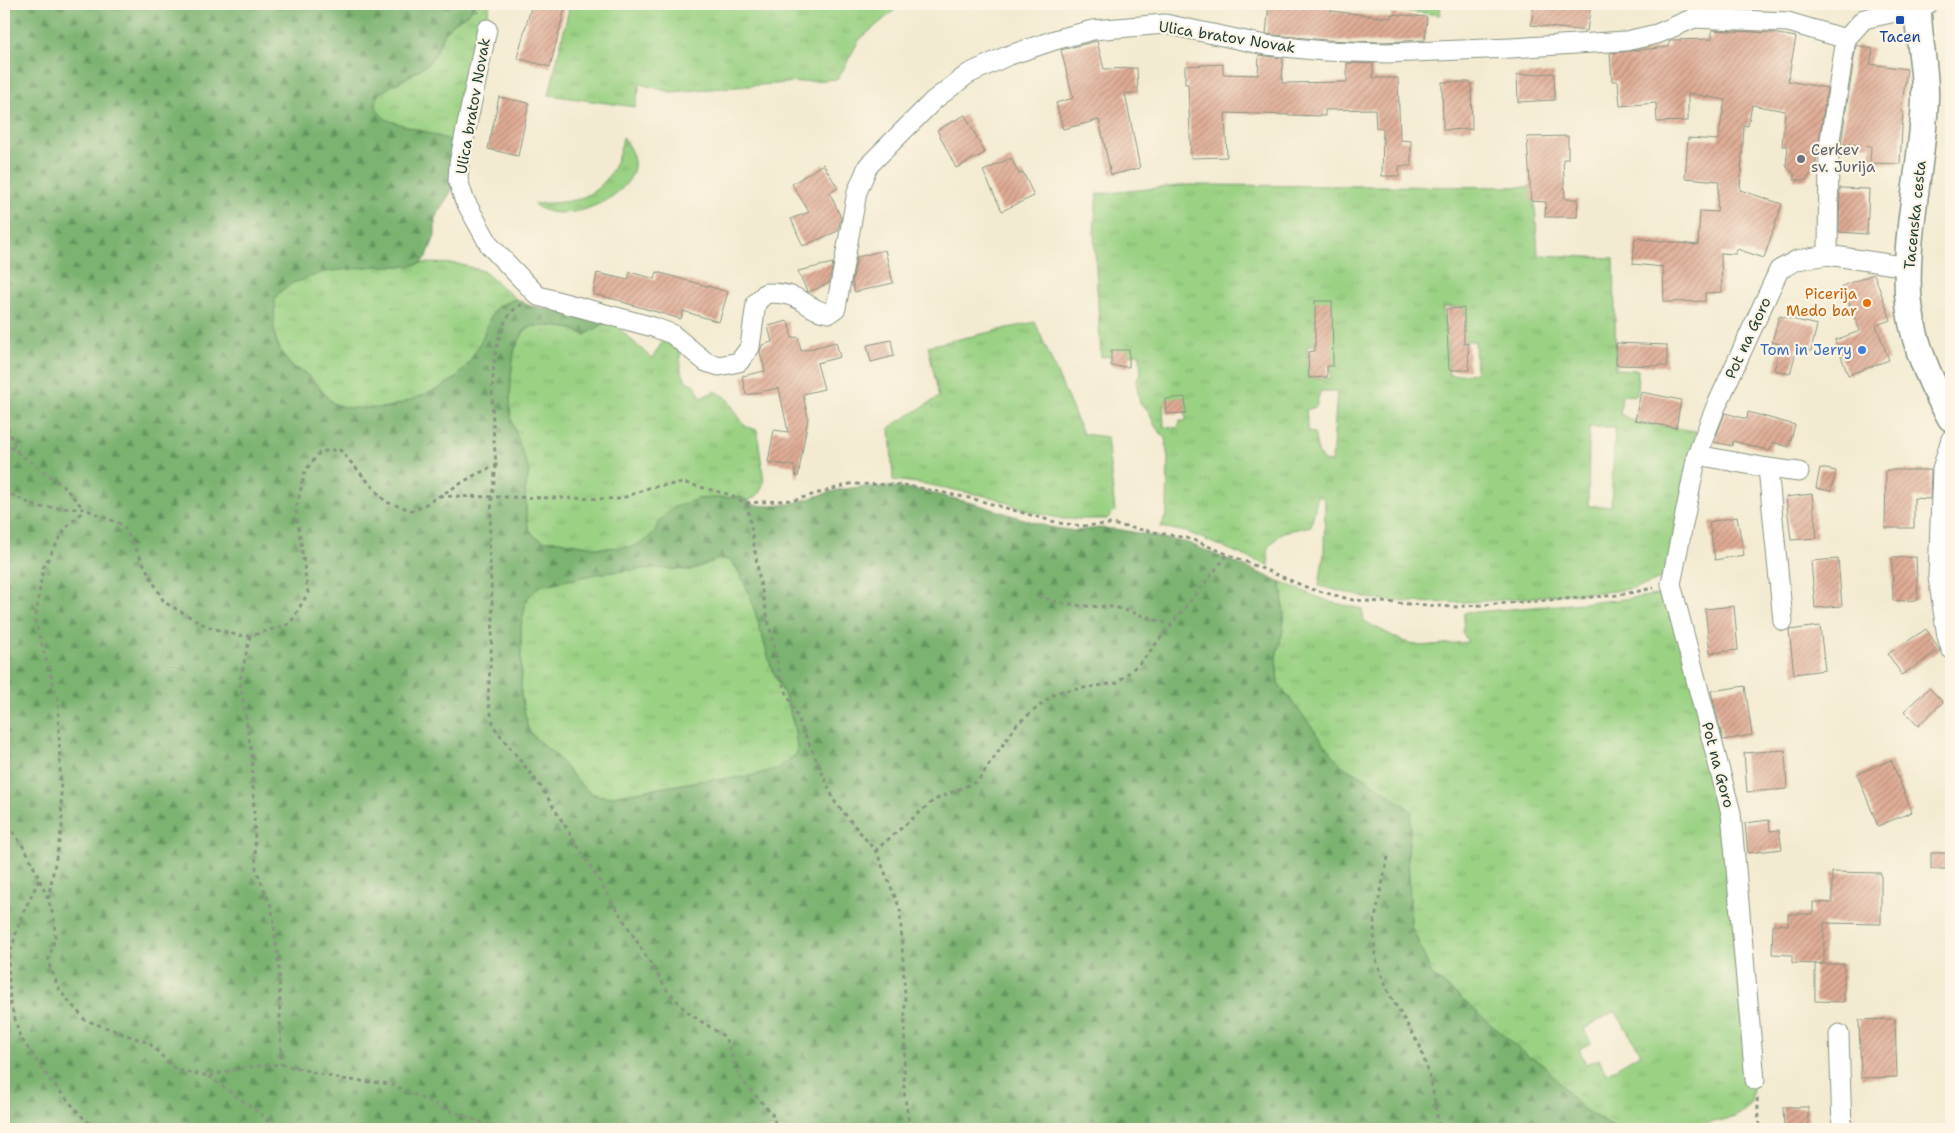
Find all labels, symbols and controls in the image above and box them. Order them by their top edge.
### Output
marker: Tacen [1894,14,1906,26]
street label: Ulica bratov Novak [1157,16,1297,58]
place label: Tacen [1879,27,1921,47]
street label: Ulica bratov Novak [451,36,495,176]
place label: Cerkev sv. Jurija [1811,140,1876,177]
marker: Cerkev sv. Jurija [1795,153,1807,165]
street label: Tacenska cesta [1899,159,1931,270]
place label: Picerija Medo bar [1786,284,1858,321]
street label: Pot na Goro [1720,294,1776,382]
marker: Picerija Medo bar [1861,297,1873,309]
place label: Tom in Jerry [1760,340,1852,360]
marker: Tom in Jerry [1856,344,1868,356]
street label: Pot na Goro [1697,720,1739,810]

